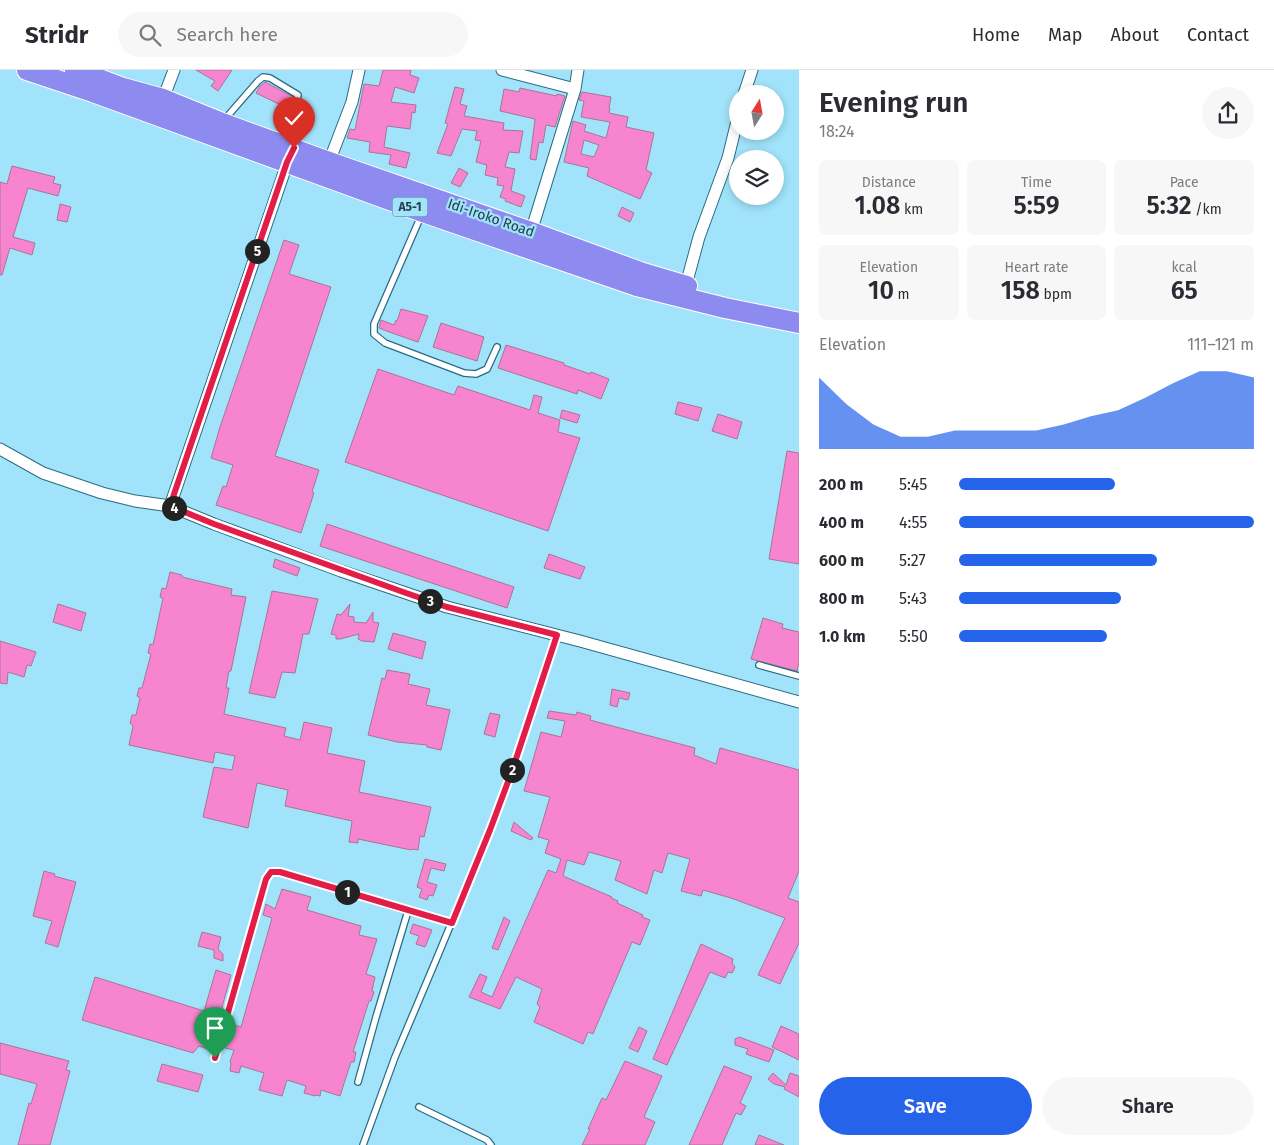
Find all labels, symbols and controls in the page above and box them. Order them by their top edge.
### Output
search box [118,12,468,57]
text: Stridr [25,21,88,49]
icon: search [136,21,164,49]
text: Search here [176,23,278,46]
text: Home [972,24,1020,46]
text: Map [1048,24,1082,46]
text: About [1110,24,1159,46]
text: Contact [1187,24,1249,46]
north arrow [729,85,784,140]
map controls [729,85,784,205]
text: Evening run [819,86,968,119]
button: share [1202,87,1254,139]
pin [273,97,315,148]
icon: check [280,104,308,132]
text: 18:24 [819,122,855,141]
button: layers [729,150,784,205]
text: Distance [862,174,916,191]
text: Time [1021,174,1052,191]
text: Pace [1170,174,1199,191]
text: 1.08 [854,191,900,221]
text: 5:59 [1014,191,1059,221]
text: 5:32 [1147,191,1192,221]
street label: Idi-Iroko Road [445,195,537,241]
road number: A5-1 [392,198,428,216]
text: km [900,201,923,218]
text: /km [1192,201,1222,218]
pin: 5 [244,238,270,264]
text: 5 [254,243,261,260]
text: Elevation [859,259,918,276]
text: Heart rate [1005,259,1068,276]
text: kcal [1172,259,1197,276]
text: 10 [868,276,894,306]
text: 158 [1001,276,1040,306]
text: 65 [1171,276,1198,306]
text: m [894,286,910,303]
text: bpm [1040,286,1072,303]
text: Elevation [819,335,886,354]
text: 111–121 m [1187,335,1254,354]
text: 200 m [819,475,863,494]
text: 5:45 [899,475,927,494]
pin: 4 [162,496,186,520]
text: 4 [171,500,178,517]
text: 400 m [819,513,864,532]
text: 4:55 [899,513,927,532]
text: 600 m [819,551,864,570]
text: 5:27 [899,551,926,570]
pin: 3 [418,588,442,614]
text: 800 m [819,589,864,608]
text: 5:43 [899,589,927,608]
text: 3 [427,593,434,610]
text: 1.0 km [819,627,866,646]
text: 5:50 [899,627,928,646]
pin: 2 [500,758,524,782]
text: 2 [509,762,516,779]
pin: 1 [334,880,360,904]
text: 1 [344,884,351,901]
pin [194,1007,236,1058]
icon: arrive [201,1014,229,1042]
button: Save [819,1077,1032,1135]
button: Share [1042,1077,1254,1135]

